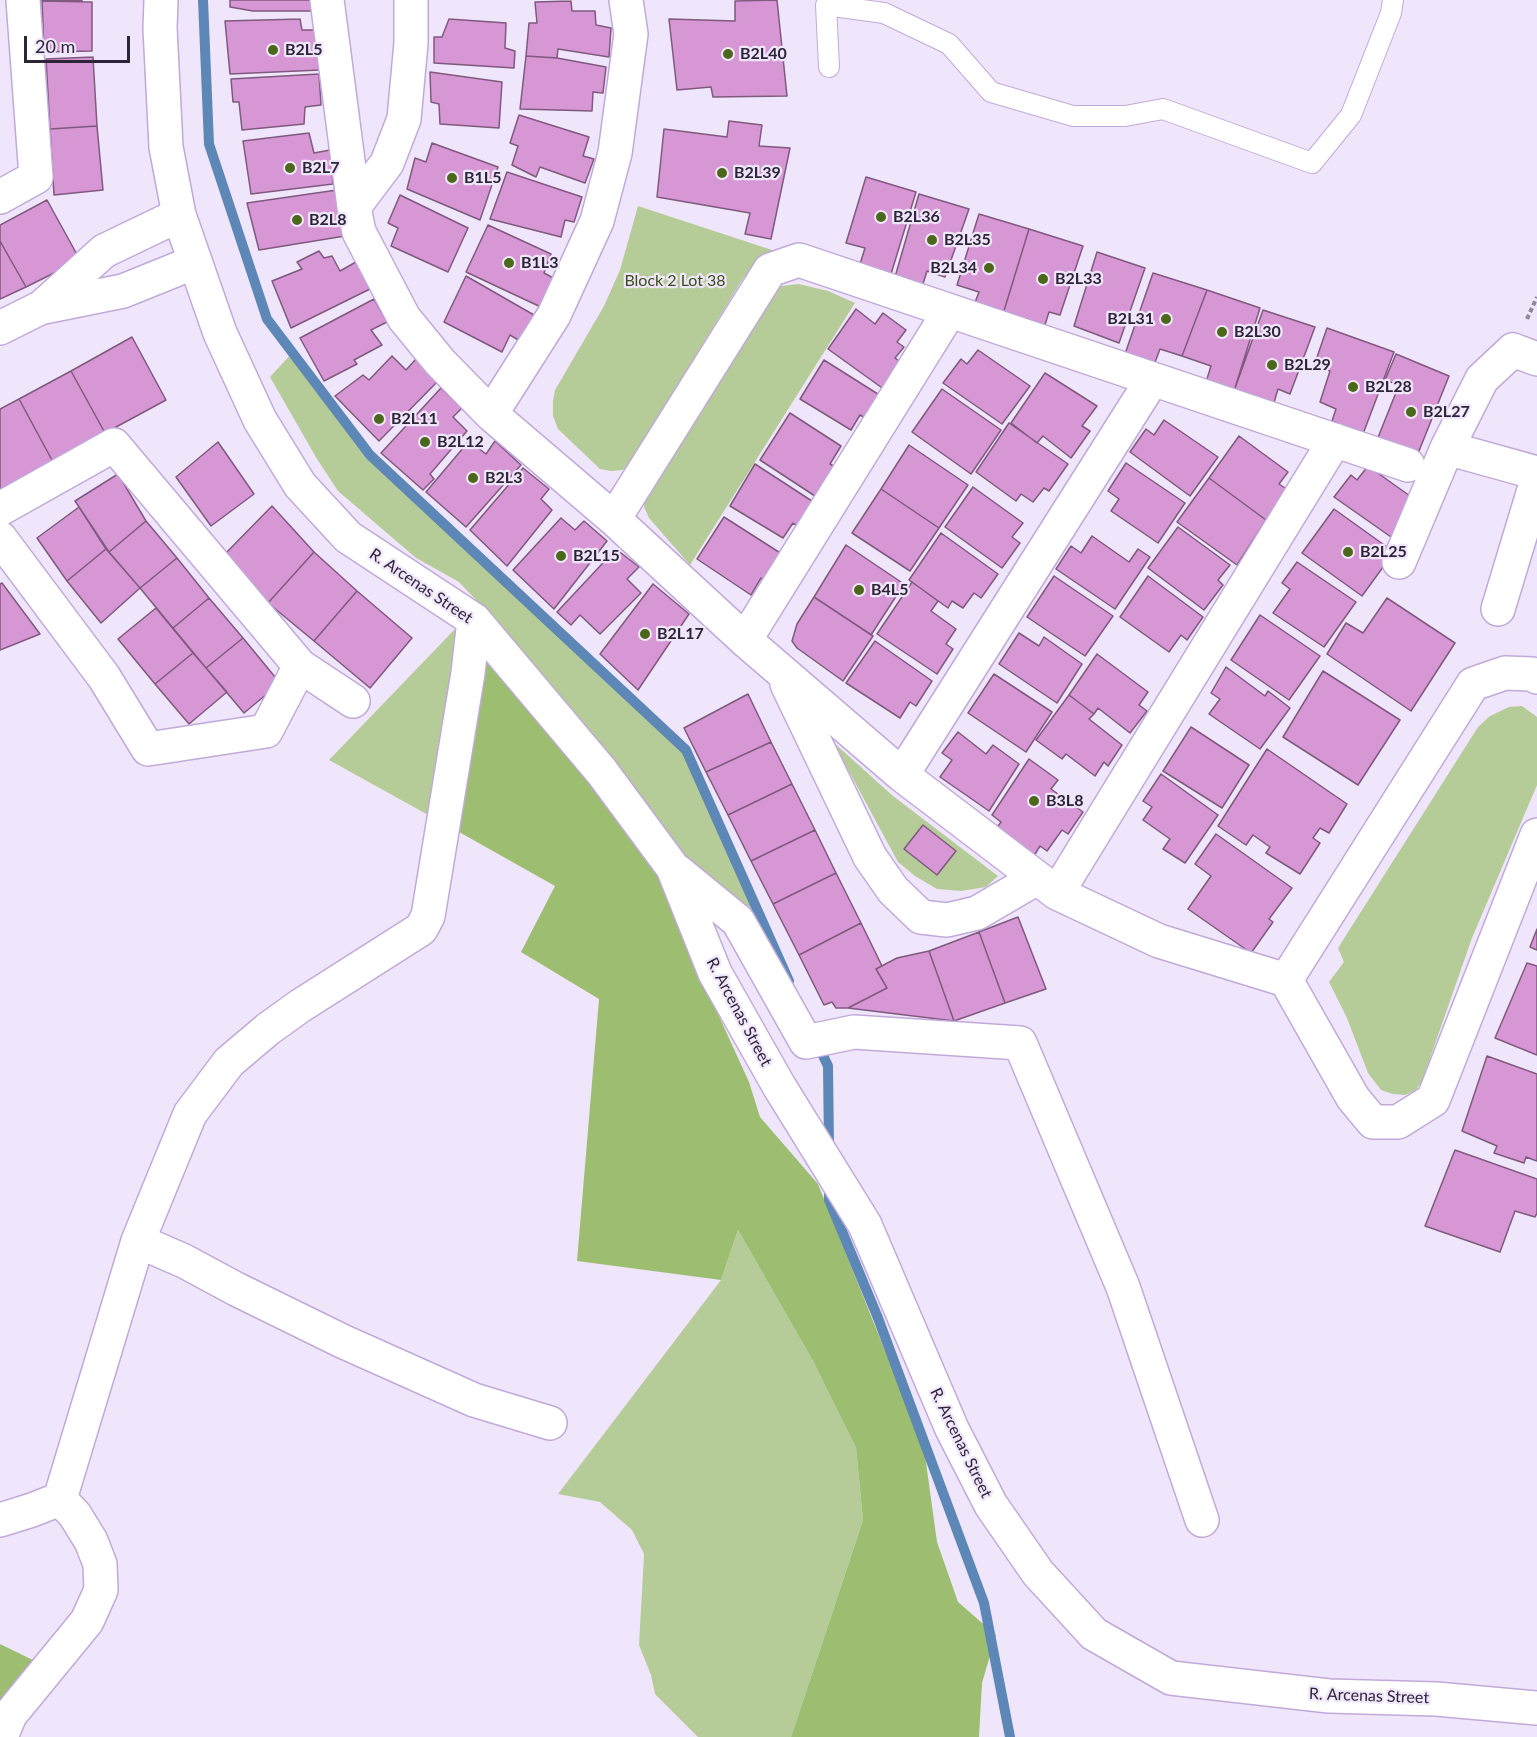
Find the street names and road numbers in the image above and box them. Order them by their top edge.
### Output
street label: R. Arcenas Street [366,544,476,628]
street label: R. Arcenas Street [702,954,776,1070]
street label: R. Arcenas Street [926,1385,996,1501]
street label: R. Arcenas Street [1309,1684,1429,1708]

